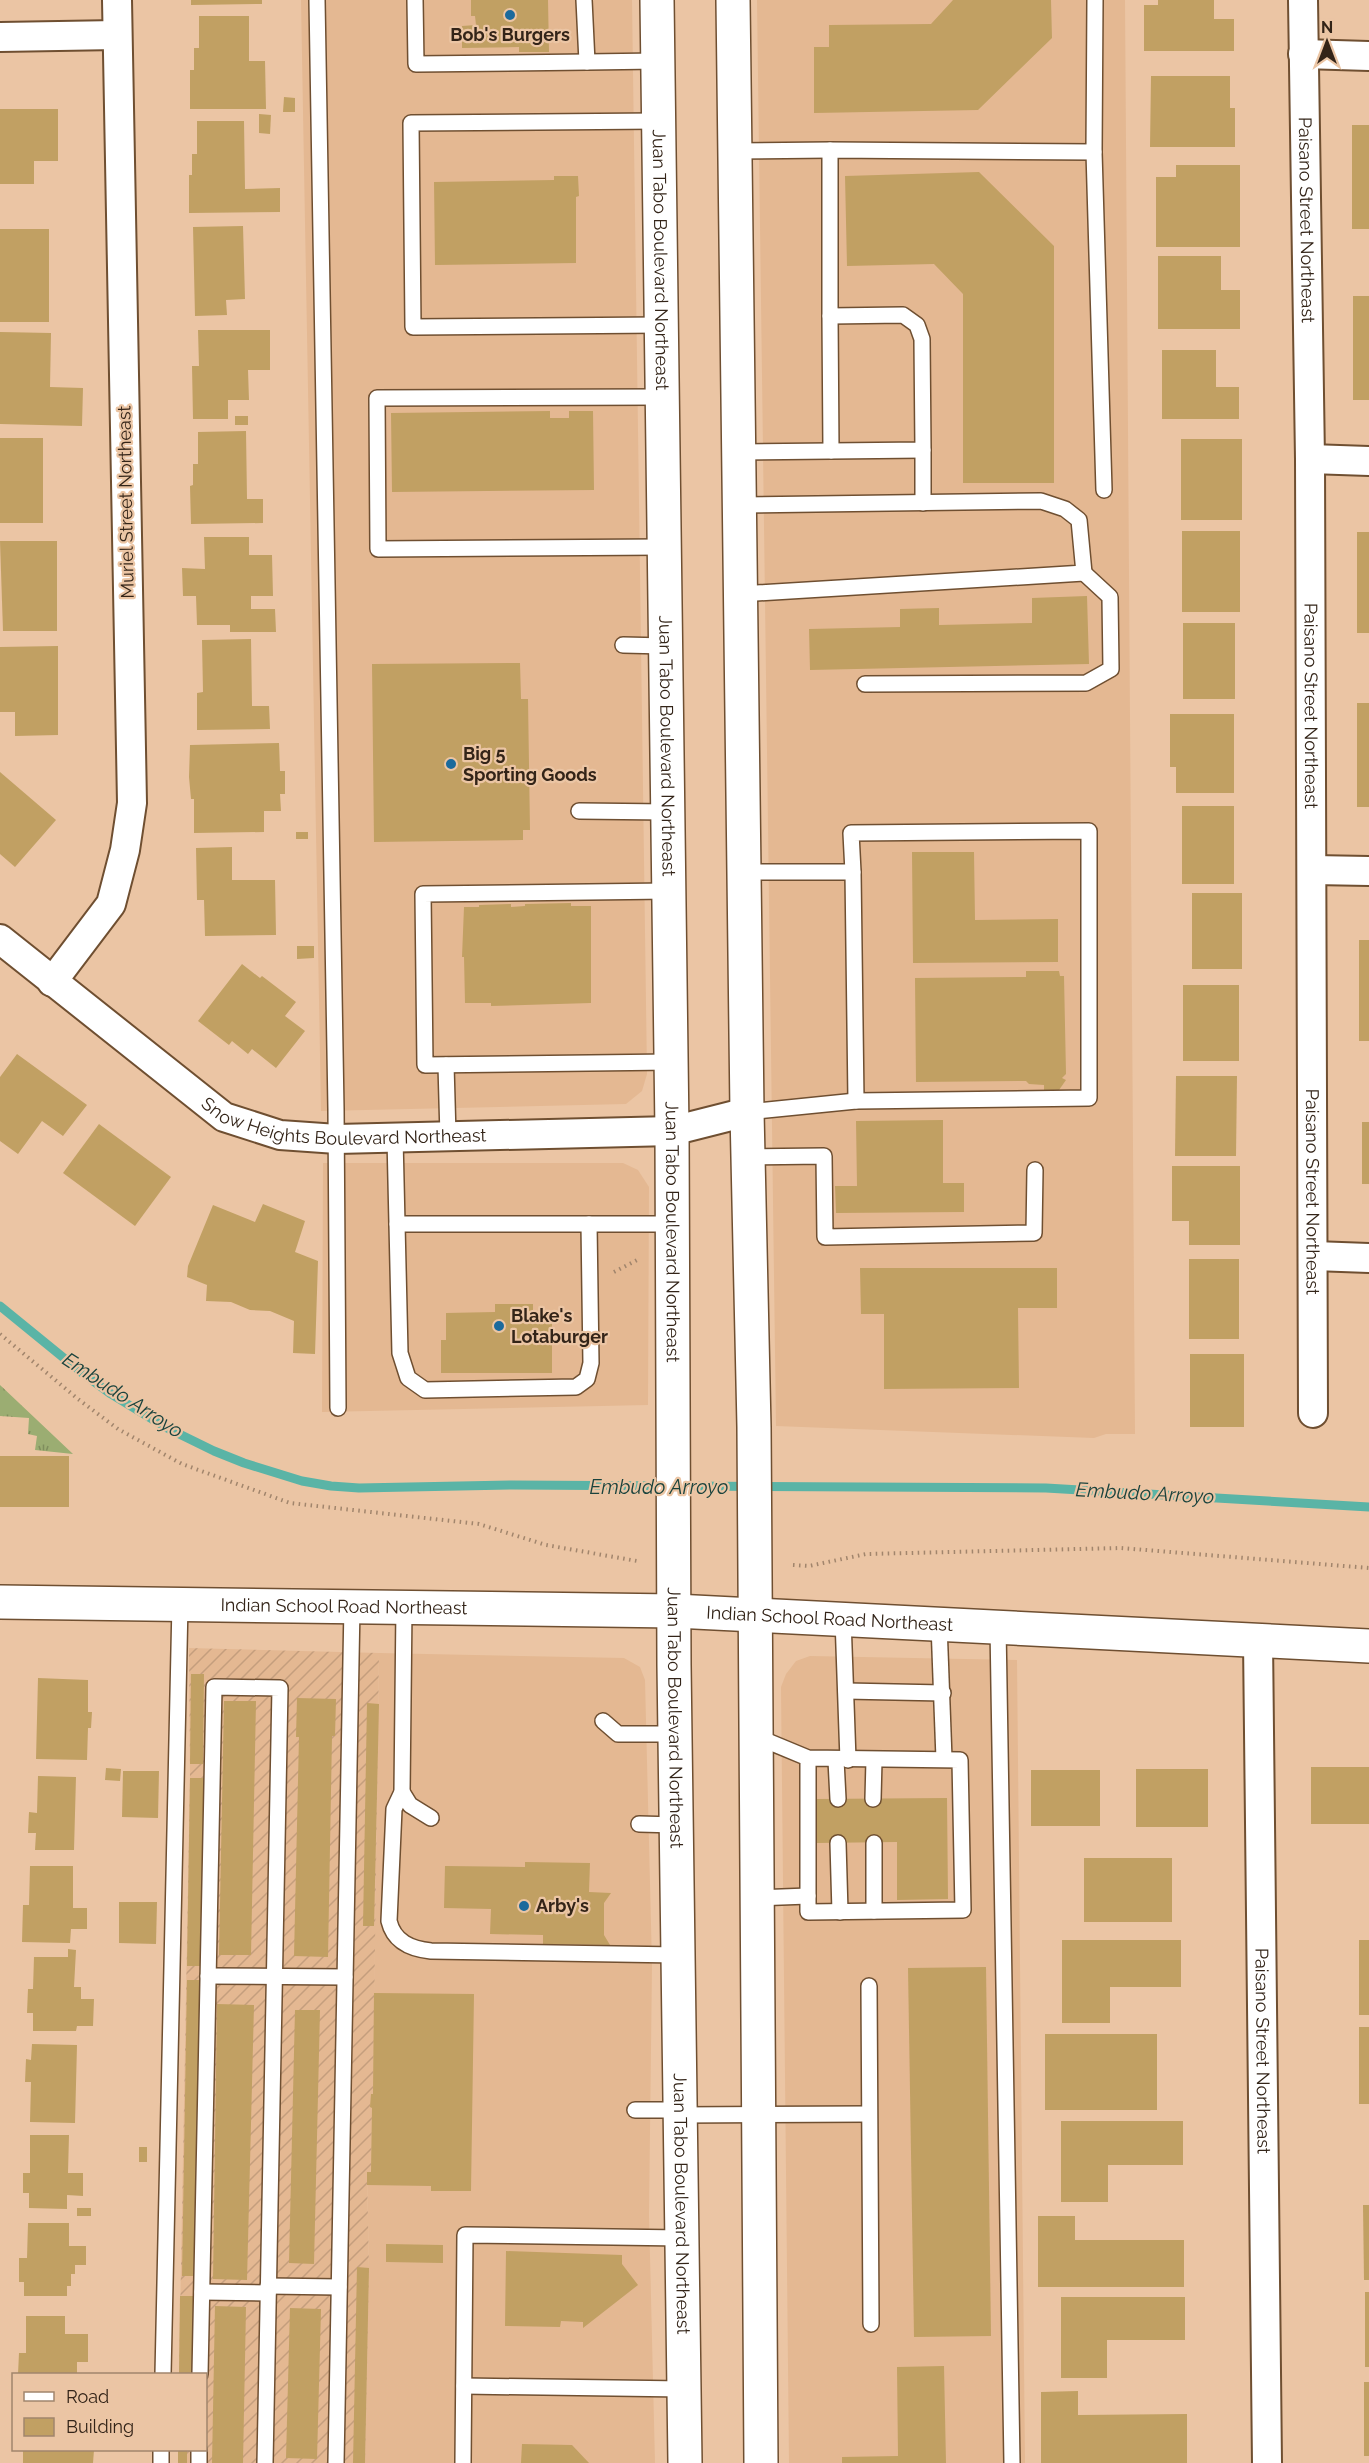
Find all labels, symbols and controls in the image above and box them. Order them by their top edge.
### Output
marker: Bob's Burgers [503,8,517,22]
north arrow [1297,12,1357,72]
text: N [1321,18,1333,37]
place label: Bob's Burgers [450,24,570,45]
street label: Paisano Street Northeast [1295,117,1319,323]
street label: Juan Tabo Boulevard Northeast [649,129,673,391]
street label: Muriel Street Northeast [113,405,138,599]
street label: Paisano Street Northeast [1300,603,1322,809]
street label: Juan Tabo Boulevard Northeast [655,615,680,877]
place label: Big 5 Sporting Goods [463,743,597,785]
marker: Big 5 Sporting Goods [444,757,458,771]
street label: Paisano Street Northeast [1302,1089,1324,1295]
street label: Snow Heights Boulevard Northeast [198,1092,487,1149]
street label: Juan Tabo Boulevard Northeast [662,1101,684,1363]
place label: Blake's Lotaburger [511,1305,608,1347]
marker: Blake's Lotaburger [492,1319,506,1333]
water label: Embudo Arroyo [58,1347,188,1443]
water label: Embudo Arroyo [590,1475,728,1499]
water label: Embudo Arroyo [1075,1477,1215,1509]
street label: Juan Tabo Boulevard Northeast [664,1587,688,1849]
street label: Indian School Road Northeast [220,1594,468,1618]
street label: Indian School Road Northeast [706,1602,954,1635]
place label: Arby's [536,1895,589,1916]
marker: Arby's [517,1899,531,1913]
street label: Paisano Street Northeast [1251,1948,1275,2154]
street label: Juan Tabo Boulevard Northeast [670,2073,694,2335]
legend [12,2373,207,2451]
text: Road [66,2386,109,2407]
text: Building [66,2416,134,2437]

